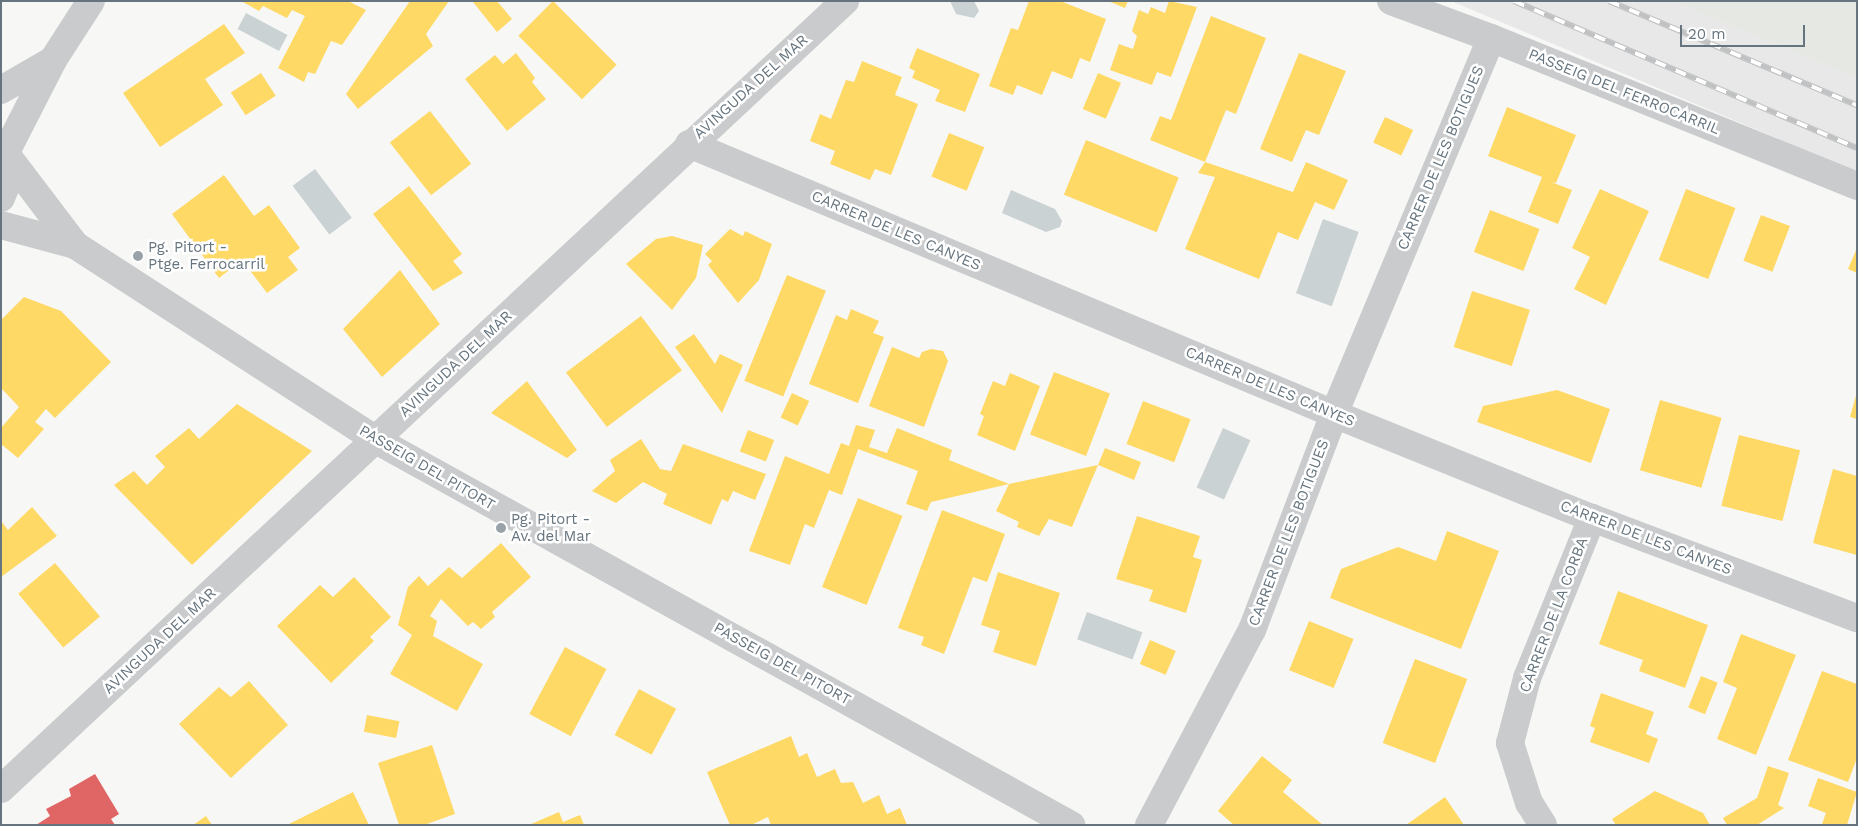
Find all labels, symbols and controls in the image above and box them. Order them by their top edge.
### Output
scale bar [1683,15,1808,47]
text: 20 m [1688,25,1726,43]
street label: AVINGUDA DEL MAR [690,31,812,143]
street label: PASSEIG DEL FERROCARRIL [1525,45,1723,139]
street label: CARRER DE LES BOTIGUES [1394,63,1488,253]
street label: CARRER DE LES CANYES [809,187,983,275]
place label: Pg. Pitort - Ptge. Ferrocarril [148,238,265,273]
marker: Pg. Pitort - Ptge. Ferrocarril [132,250,144,262]
street label: AVINGUDA DEL MAR [396,307,516,421]
street label: CARRER DE LES CANYES [1183,343,1357,431]
street label: PASSEIG DEL PITORT [356,422,498,514]
street label: CARRER DE LES BOTIGUES [1245,437,1333,629]
street label: CARRER DE LES CANYES [1558,497,1734,579]
place label: Pg. Pitort - Av. del Mar [511,510,591,545]
marker: Pg. Pitort - Av. del Mar [495,522,507,534]
street label: CARRER DE LA CORBA [1516,535,1592,695]
street label: AVINGUDA DEL MAR [100,584,220,698]
street label: PASSEIG DEL PITORT [710,619,854,709]

